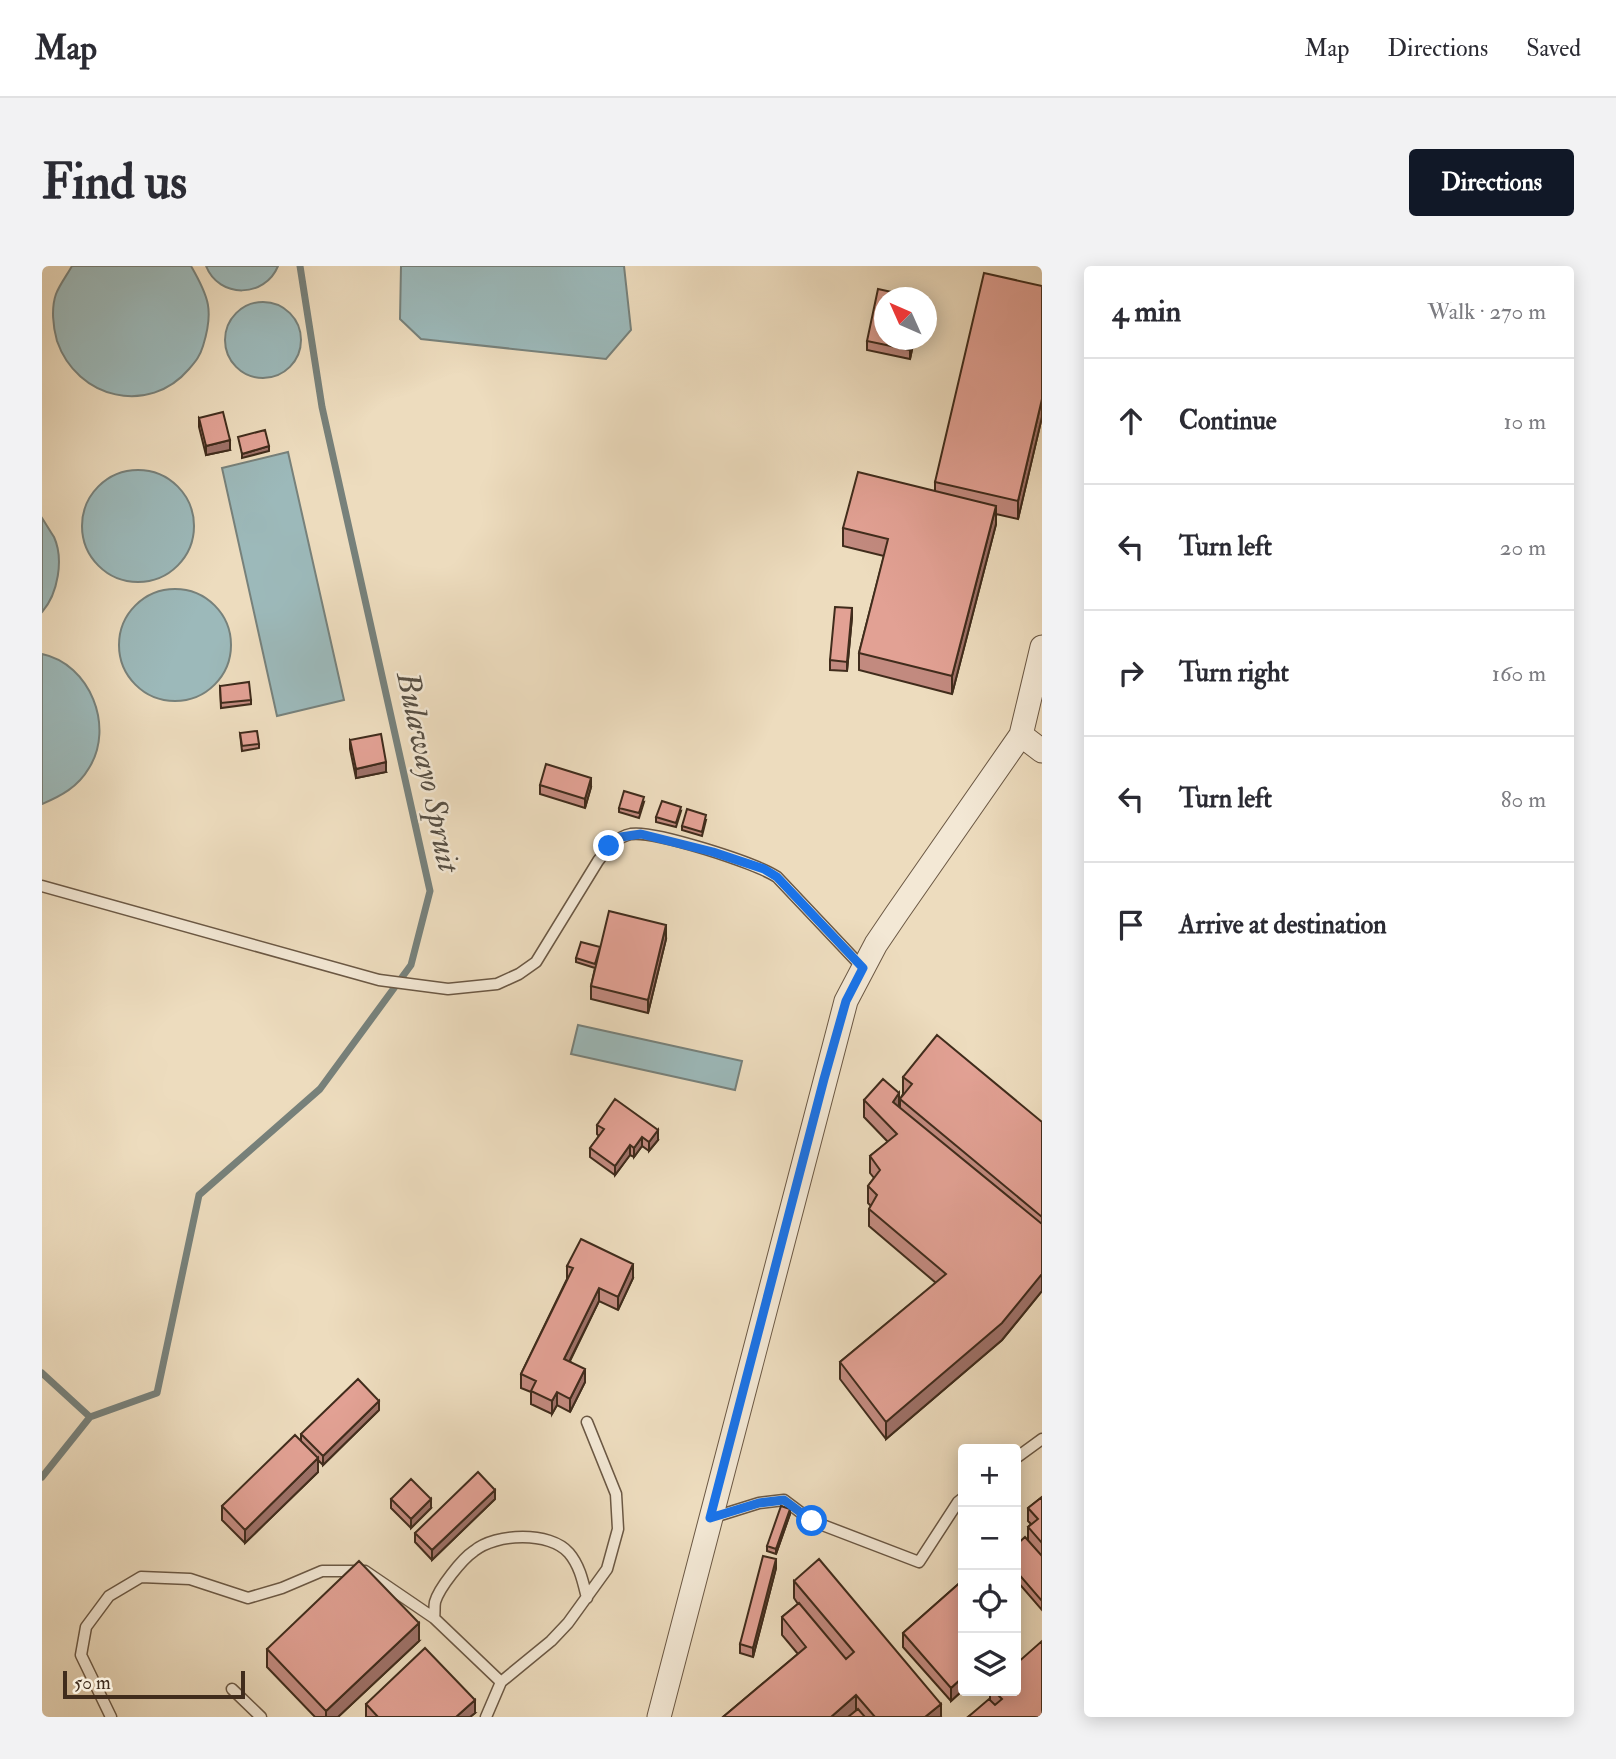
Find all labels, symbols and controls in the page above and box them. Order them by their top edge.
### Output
text: Map [35,28,97,69]
text: Map [1304,33,1349,64]
text: Directions [1387,33,1488,64]
text: Saved [1526,33,1581,64]
button: Directions [1409,149,1574,216]
text: Find us [42,152,187,213]
north arrow [874,287,937,350]
text: 4 min [1112,293,1181,330]
text: Walk · 270 m [1427,297,1546,326]
icon: ahead [1112,402,1150,440]
text: Continue [1179,405,1277,437]
text: 10 m [1503,407,1546,436]
icon: left [1112,528,1150,566]
text: Turn left [1179,531,1272,563]
text: 20 m [1500,533,1546,562]
icon: right [1112,654,1150,692]
text: Turn right [1179,657,1289,689]
text: 160 m [1492,659,1546,688]
water label: Bulawayo Spruit [387,666,469,877]
icon: left [1112,780,1150,818]
text: Turn left [1179,783,1272,815]
text: 80 m [1501,785,1546,814]
route end [593,830,624,861]
icon: arrive [1112,906,1150,944]
text: Arrive at destination [1179,909,1387,941]
map controls [958,1444,1021,1696]
button: + [958,1444,1021,1507]
route start [796,1505,827,1536]
button: − [958,1507,1021,1570]
button: locate [958,1570,1021,1633]
button: layers [958,1633,1021,1696]
scale bar [63,1668,245,1700]
text: 50 m [74,1671,111,1695]

